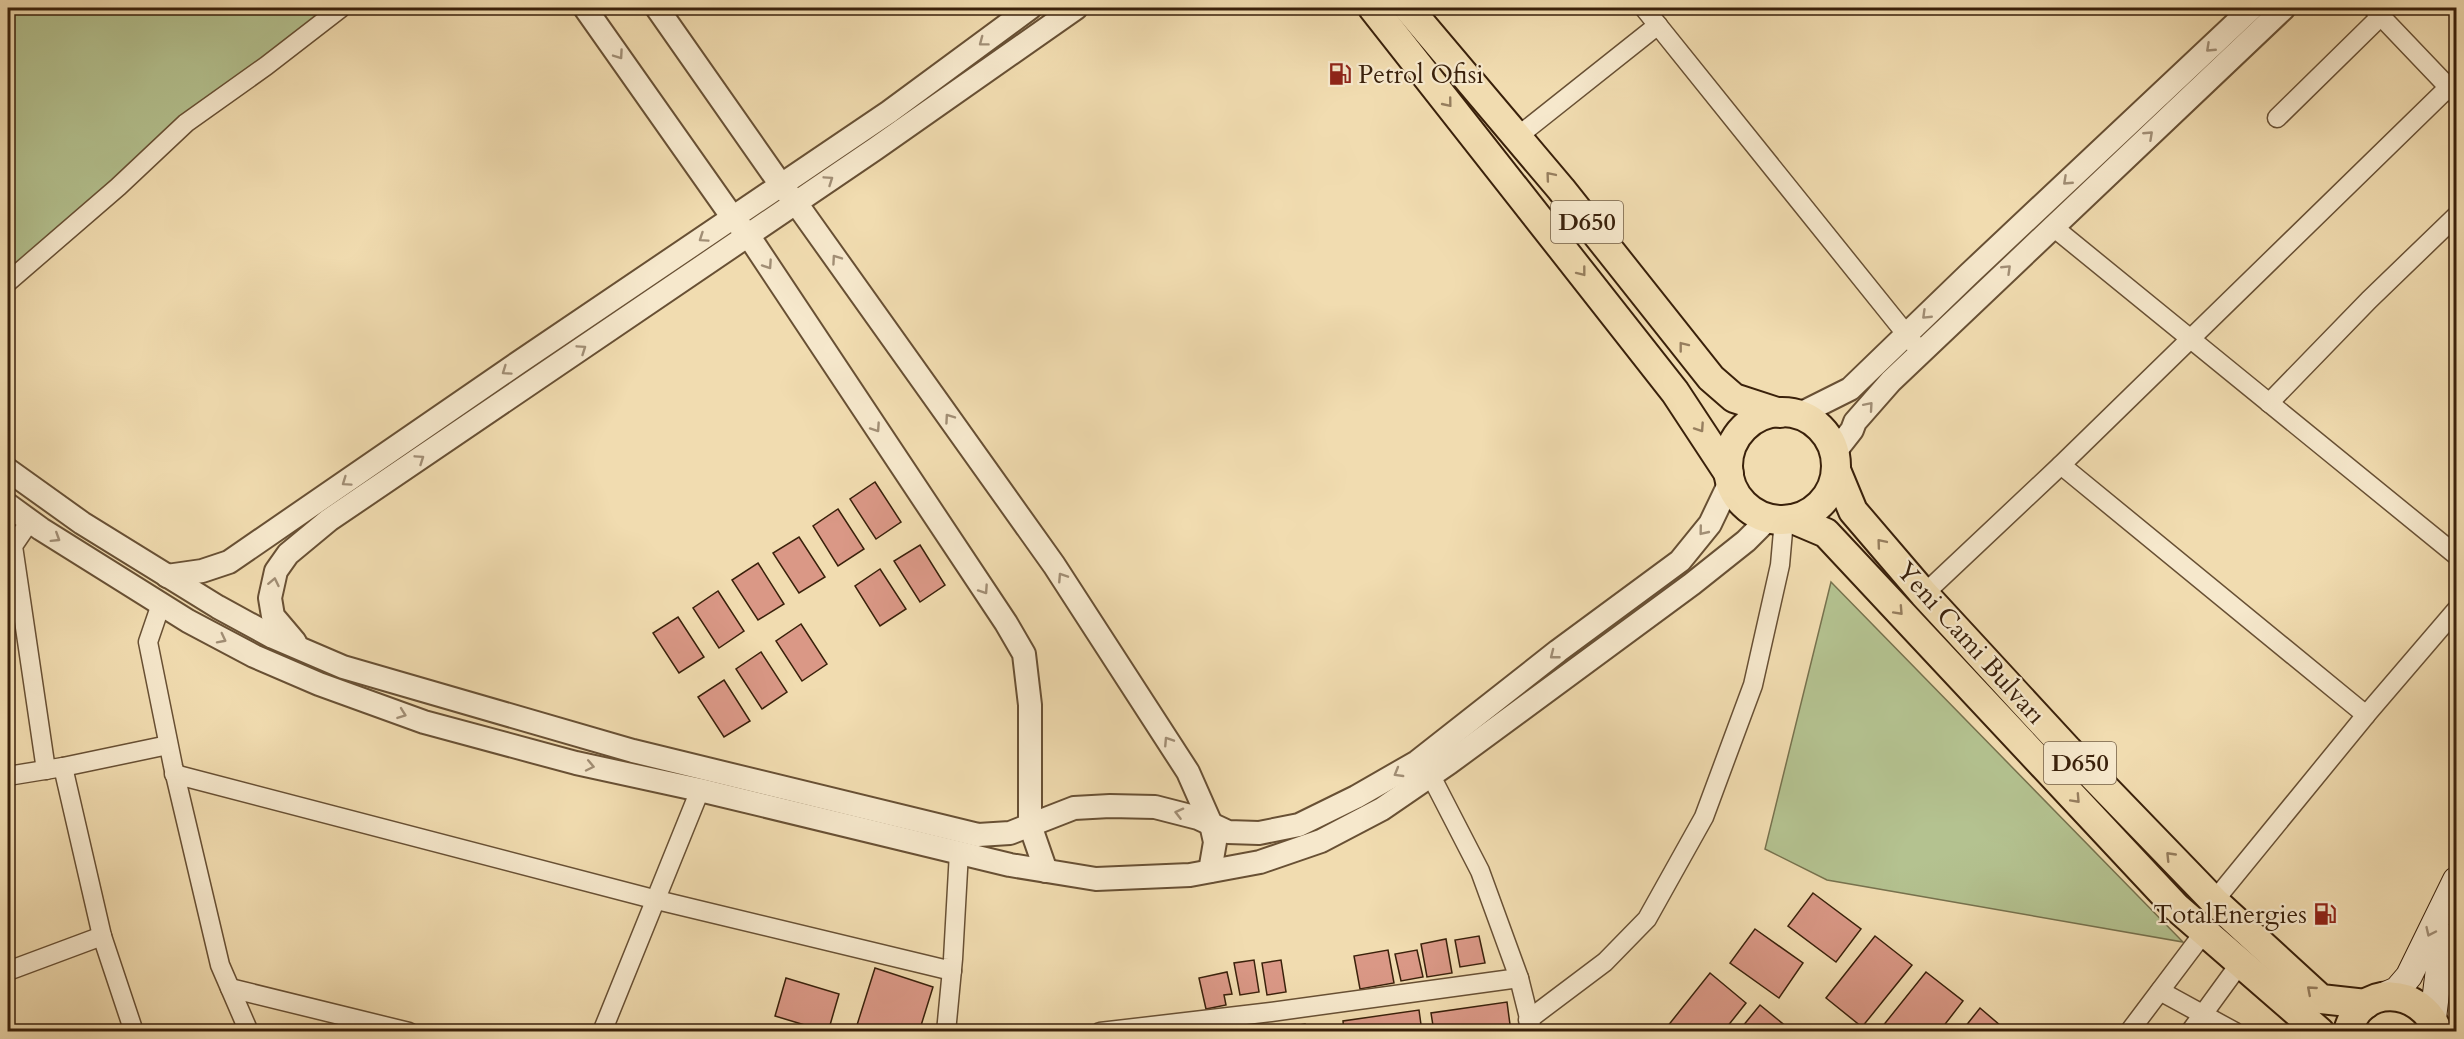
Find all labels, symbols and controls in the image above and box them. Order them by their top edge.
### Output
one-way arrow [979,35,990,46]
one-way arrow [2206,41,2216,52]
one-way arrow [611,49,622,60]
place label: Petrol Ofisi [1358,57,1484,92]
fuel station icon: Petrol Ofisi [1327,61,1353,87]
one-way arrow [1441,96,1452,107]
one-way arrow [2142,131,2152,142]
one-way arrow [1546,172,1557,183]
one-way arrow [2064,174,2074,185]
one-way arrow [823,176,834,187]
road number: D650 [1551,201,1623,243]
one-way arrow [699,231,710,242]
one-way arrow [832,255,843,266]
one-way arrow [761,258,772,269]
one-way arrow [1575,265,1586,276]
one-way arrow [2001,265,2011,276]
one-way arrow [1922,308,1933,319]
one-way arrow [1680,342,1691,353]
one-way arrow [575,345,586,356]
one-way arrow [502,364,513,375]
one-way arrow [1862,403,1873,413]
one-way arrow [945,413,956,424]
one-way arrow [869,421,880,432]
one-way arrow [1693,421,1704,432]
one-way arrow [414,455,425,466]
one-way arrow [342,475,353,486]
one-way arrow [1700,524,1711,535]
one-way arrow [49,530,60,541]
one-way arrow [1877,539,1888,550]
street label: Yeni Cami Bulvarı [1889,554,2053,732]
one-way arrow [1057,573,1069,583]
one-way arrow [267,577,280,587]
one-way arrow [977,584,989,594]
one-way arrow [1892,604,1903,615]
one-way arrow [216,632,227,643]
one-way arrow [1549,647,1560,658]
one-way arrow [396,707,407,720]
one-way arrow [1164,736,1175,747]
road number: D650 [2044,742,2116,784]
one-way arrow [584,759,594,772]
one-way arrow [1394,765,1405,777]
one-way arrow [2068,792,2079,803]
one-way arrow [1174,808,1185,820]
one-way arrow [2167,852,2178,863]
place label: TotalEnergies [2153,897,2307,932]
fuel station icon: TotalEnergies [2312,901,2338,927]
one-way arrow [2425,925,2437,936]
one-way arrow [2307,986,2318,997]

